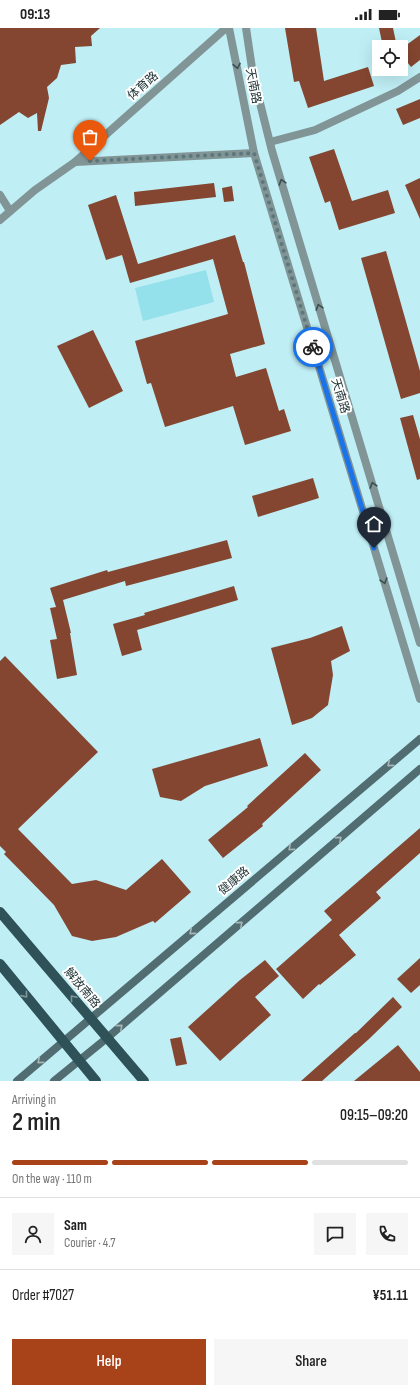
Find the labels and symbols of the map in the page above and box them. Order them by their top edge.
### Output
one-way arrow [232,63,240,69]
street label: 天南路 [242,67,264,105]
street label: 体育路 [124,69,162,103]
pin [73,120,107,161]
one-way arrow [278,179,287,186]
one-way arrow [315,304,324,311]
courier [293,327,333,367]
street label: 天南路 [328,377,352,415]
one-way arrow [369,482,378,489]
pin [357,507,391,548]
one-way arrow [379,577,388,584]
one-way arrow [388,759,395,766]
one-way arrow [334,837,341,844]
one-way arrow [289,843,296,850]
street label: 健康路 [215,864,253,898]
one-way arrow [235,922,243,929]
one-way arrow [189,928,197,935]
street label: 解放南路 [61,965,103,1011]
one-way arrow [20,990,27,997]
one-way arrow [71,995,78,1003]
one-way arrow [115,1025,123,1032]
one-way arrow [38,1057,45,1064]

